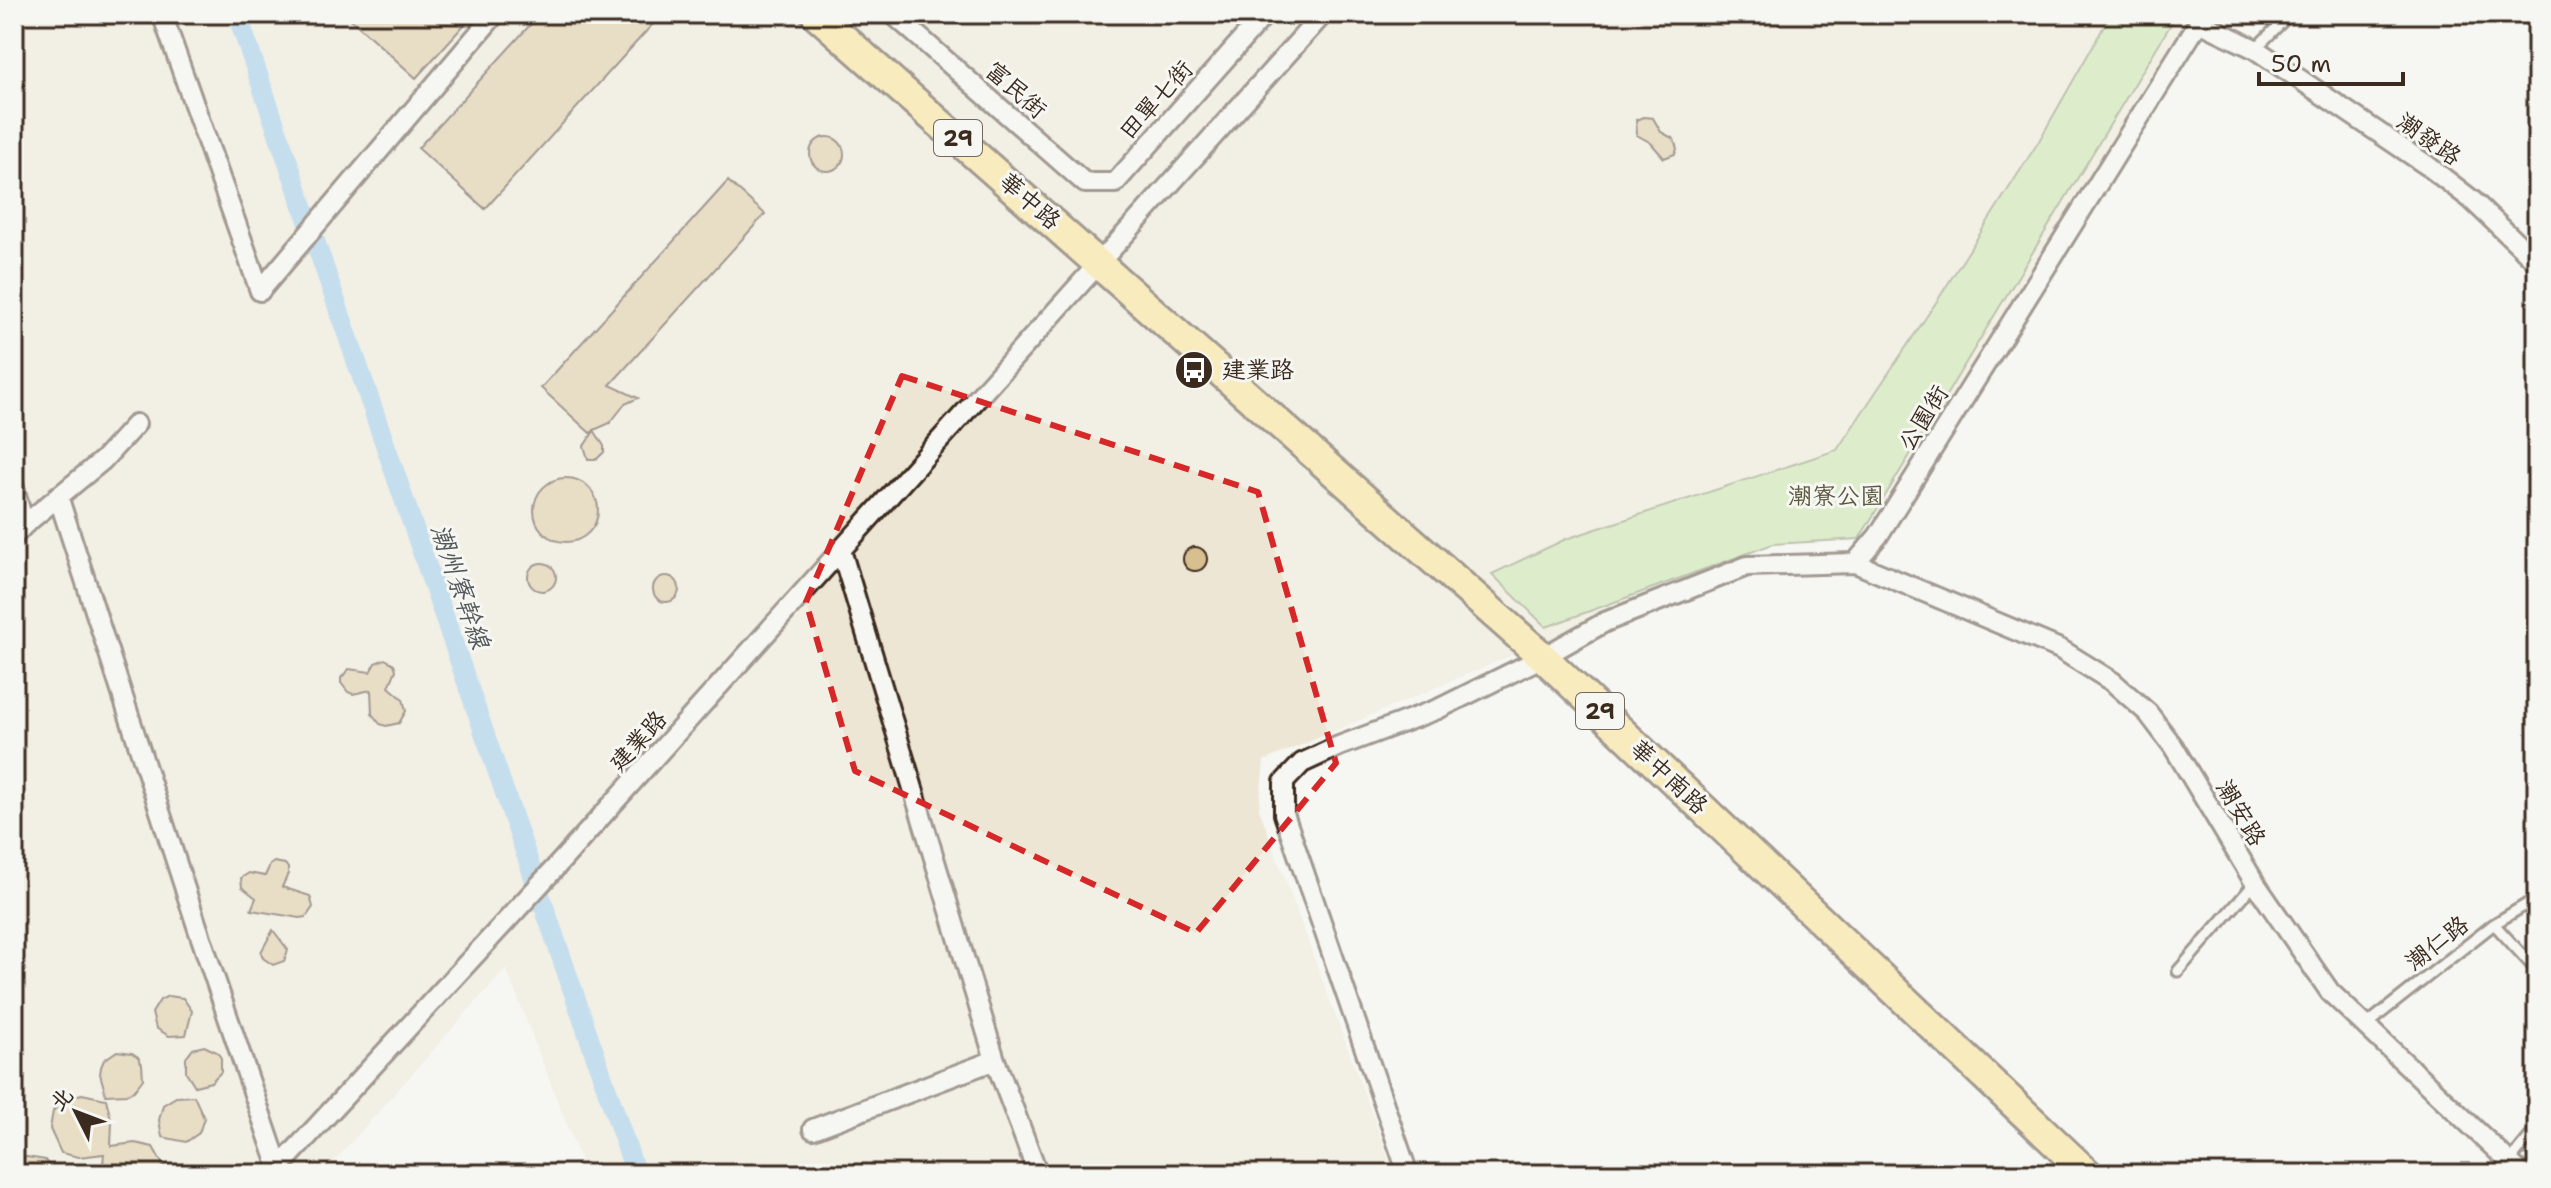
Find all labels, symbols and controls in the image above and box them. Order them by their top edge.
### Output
scale bar [2259,36,2403,86]
text: 50 m [2271,48,2331,80]
street label: 富民街 [978,54,1054,126]
street label: 田單七街 [1112,54,1200,146]
street label: 潮發路 [2390,105,2468,173]
road number: 29 [934,120,982,156]
street label: 華中路 [992,165,1068,237]
bus stop icon: 建業路 [1173,349,1215,391]
place label: 建業路 [1222,354,1294,386]
street label: 公園街 [1890,379,1956,457]
park label: 潮寮公園 [1788,480,1884,512]
water label: 潮州寮幹線 [423,519,499,655]
road number: 29 [1576,693,1624,729]
street label: 建業路 [602,704,674,778]
street label: 華中南路 [1623,733,1715,821]
street label: 潮安路 [2209,774,2273,852]
street label: 潮仁路 [2399,908,2475,978]
north arrow [36,1072,116,1152]
text: 北 [43,1081,80,1117]

